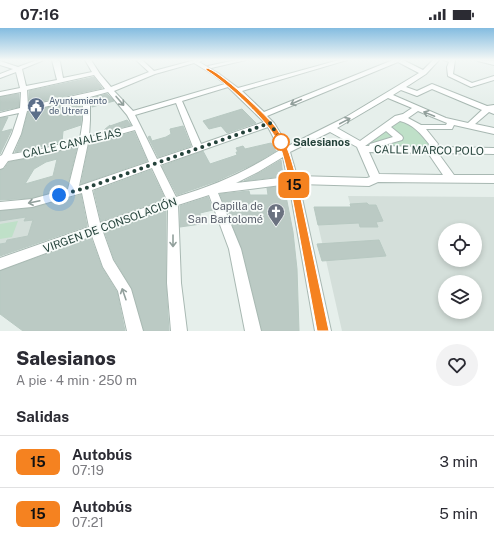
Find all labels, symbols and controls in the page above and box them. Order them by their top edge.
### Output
text: 07:16 [20,6,59,23]
place label: Ayuntamiento de Utrera [49,95,107,116]
public building icon: Ayuntamiento de Utrera [26,96,46,121]
one-way arrow [116,96,125,107]
one-way arrow [291,99,303,106]
one-way arrow [424,109,436,117]
one-way arrow [339,116,351,124]
street label: CALLE CANALEJAS [21,126,123,160]
marker: Salesianos [272,133,290,151]
place label: Salesianos [293,136,350,148]
street label: CALLE MARCO POLO [374,143,484,157]
line badge: 15 [276,172,312,198]
text: 15 [286,177,302,193]
your location [49,185,69,205]
street label: VIRGEN DE CONSOLACIÓN [41,194,178,255]
one-way arrow [27,198,40,206]
place label: Capilla de San Bartolomé [188,200,263,225]
church icon: Capilla de San Bartolomé [266,202,286,227]
map controls [438,223,482,319]
button: locate [438,223,482,267]
one-way arrow [169,234,177,247]
button: layers [438,275,482,319]
one-way arrow [120,288,128,300]
button: heart [436,344,478,386]
text: Salesianos [16,347,116,369]
text: A pie · 4 min · 250 m [16,373,137,388]
text: Salidas [16,408,69,425]
text: Autobús [72,446,132,463]
text: 3 min [439,453,478,470]
text: 15 [30,454,46,470]
text: 07:19 [72,463,104,478]
text: Autobús [72,498,132,515]
text: 5 min [439,505,478,522]
text: 15 [30,506,46,522]
text: 07:21 [72,515,104,530]

